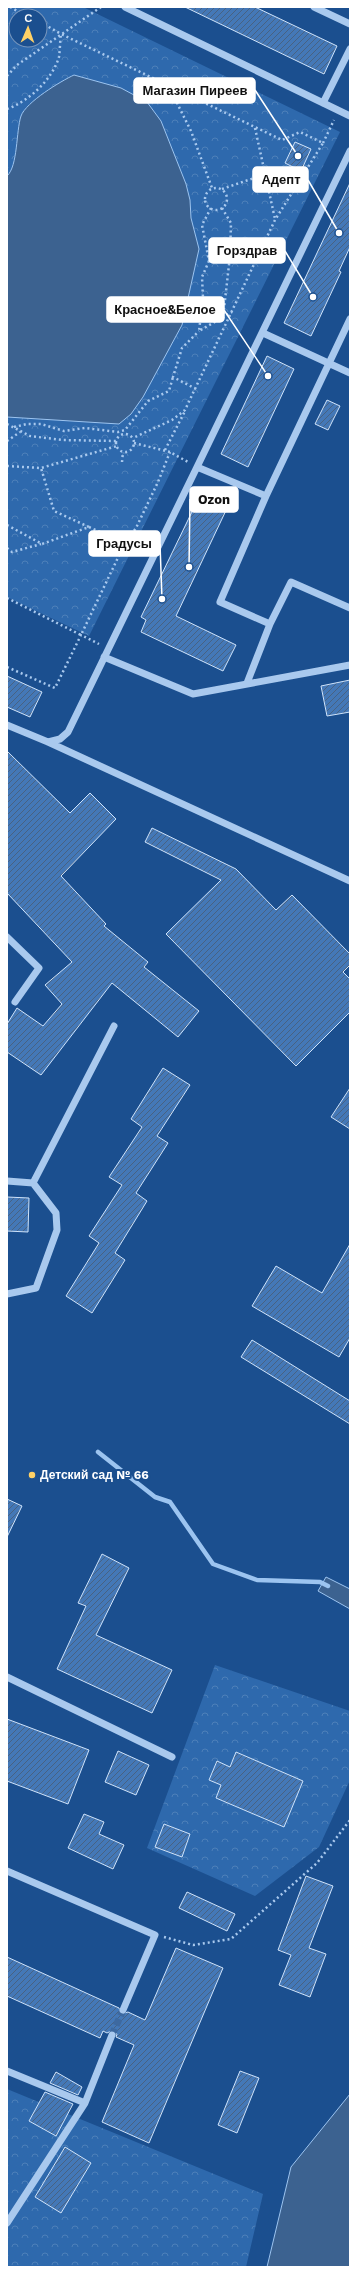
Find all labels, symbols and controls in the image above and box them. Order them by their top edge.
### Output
north arrow [8,8,48,48]
text: С [24,12,33,25]
callout: Магазин Пиреев [134,78,255,103]
text: Магазин Пиреев [143,83,247,98]
callout: Адепт [253,167,308,192]
text: Адепт [261,172,301,187]
callout: Горздрав [209,238,285,263]
text: Горздрав [217,243,277,258]
callout: Красное&Белое [107,297,224,322]
text: Красное&Белое [114,302,216,317]
callout: Ozon [190,487,238,512]
text: Ozon [198,492,230,507]
callout: Градусы [89,531,160,556]
text: Градусы [96,536,152,551]
place label: Детский сад № 66 [40,1468,149,1482]
marker: Детский сад № 66 [27,1470,37,1480]

